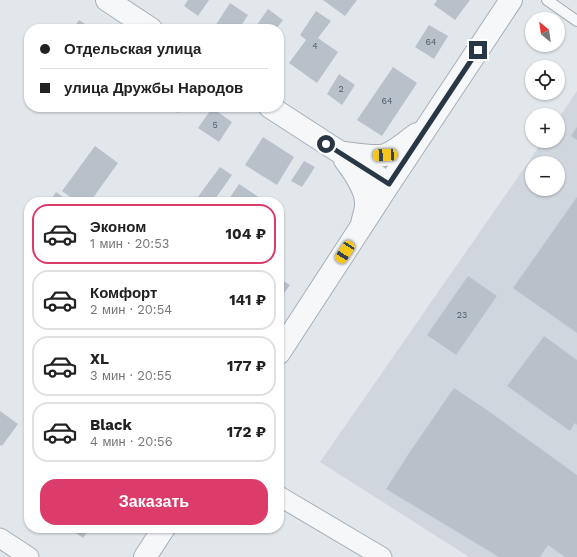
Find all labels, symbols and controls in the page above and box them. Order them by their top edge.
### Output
north arrow [525,12,565,52]
map controls [525,12,565,196]
house number: 64 [426,37,437,47]
text: Отдельская улица [64,40,201,58]
house number: 4 [312,41,318,51]
route end [469,41,487,59]
button: locate [525,60,565,100]
text: улица Дружбы Народов [64,79,243,97]
house number: 2 [338,84,344,94]
house number: 64 [382,96,393,106]
button: + [525,108,565,148]
house number: 5 [212,120,218,130]
route start [317,135,335,153]
car [373,148,397,162]
button: − [525,156,565,196]
icon: car [42,216,78,252]
text: Эконом [90,218,146,236]
text: 104 ₽ [226,225,266,243]
text: 1 мин · 20:53 [90,236,169,251]
car [333,239,357,265]
icon: car [42,282,78,318]
text: Комфорт [90,284,157,302]
text: 141 ₽ [229,291,266,309]
text: 2 мин · 20:54 [90,302,172,317]
house number: 23 [457,310,467,320]
icon: car [42,348,78,384]
text: XL [90,350,109,368]
text: 177 ₽ [227,357,266,375]
text: 3 мин · 20:55 [90,368,172,383]
icon: car [42,414,78,450]
text: Black [90,416,132,434]
text: 172 ₽ [227,423,266,441]
text: 4 мин · 20:56 [90,434,173,449]
button: Заказать [40,479,268,525]

